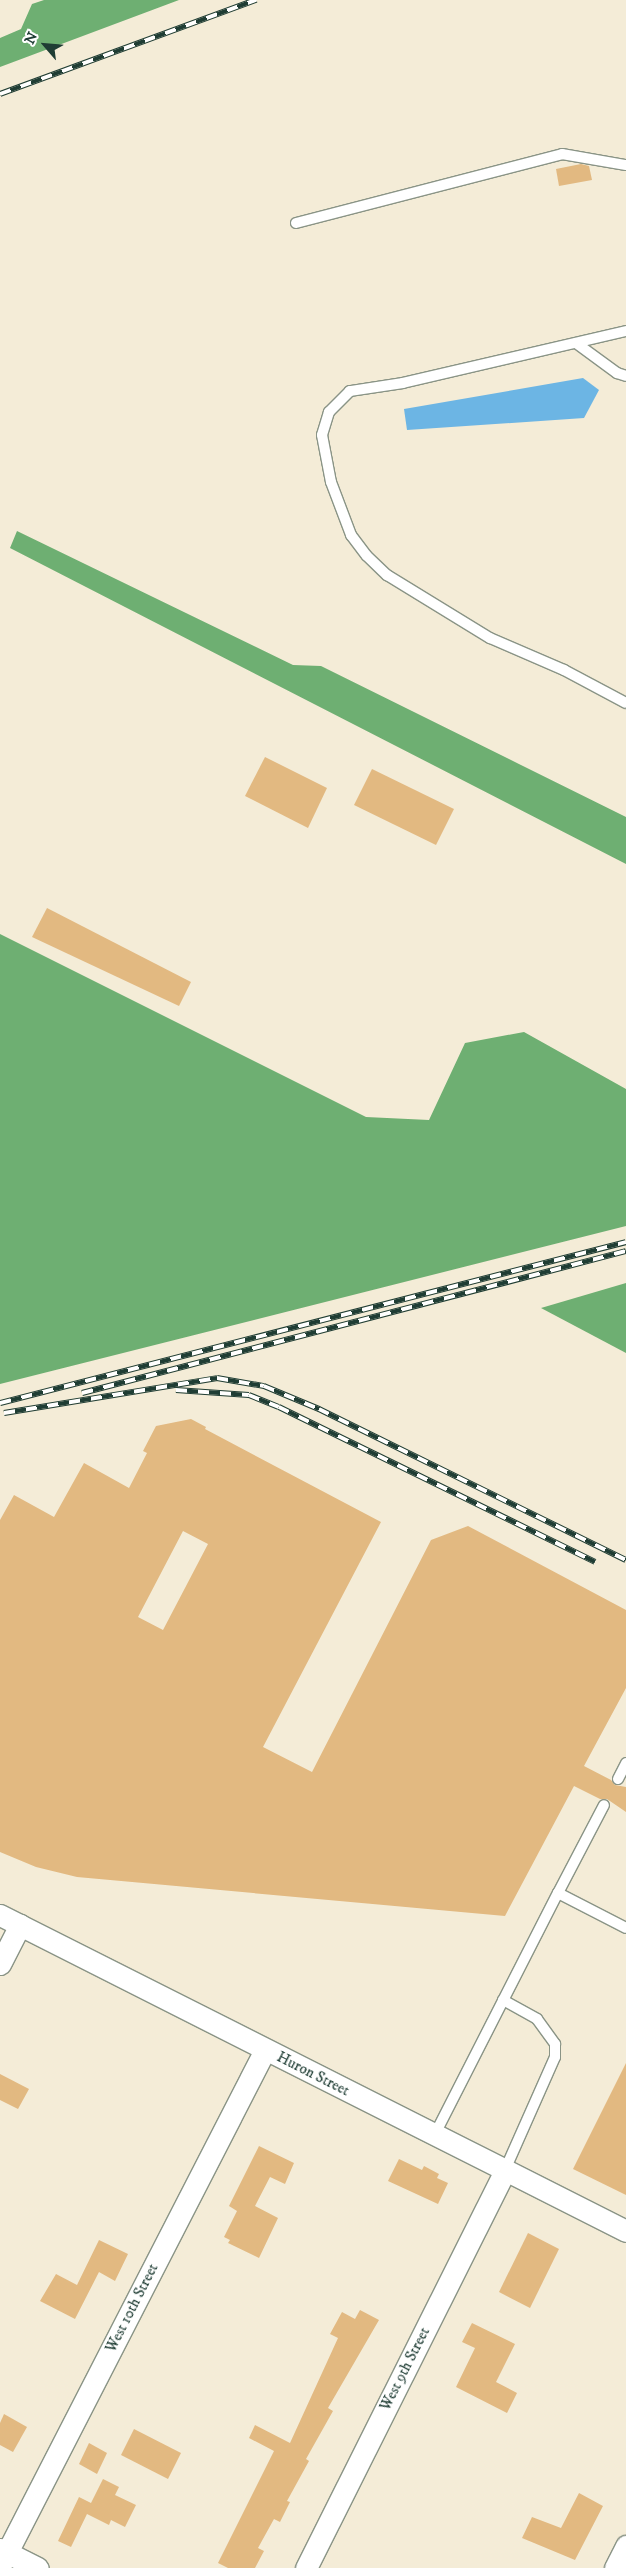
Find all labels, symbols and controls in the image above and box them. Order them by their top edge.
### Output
north arrow [20,20,70,70]
text: N [21,29,42,47]
street label: Huron Street [274,2048,352,2100]
street label: West 10th Street [102,2261,162,2355]
street label: West 9th Street [376,2324,434,2414]

